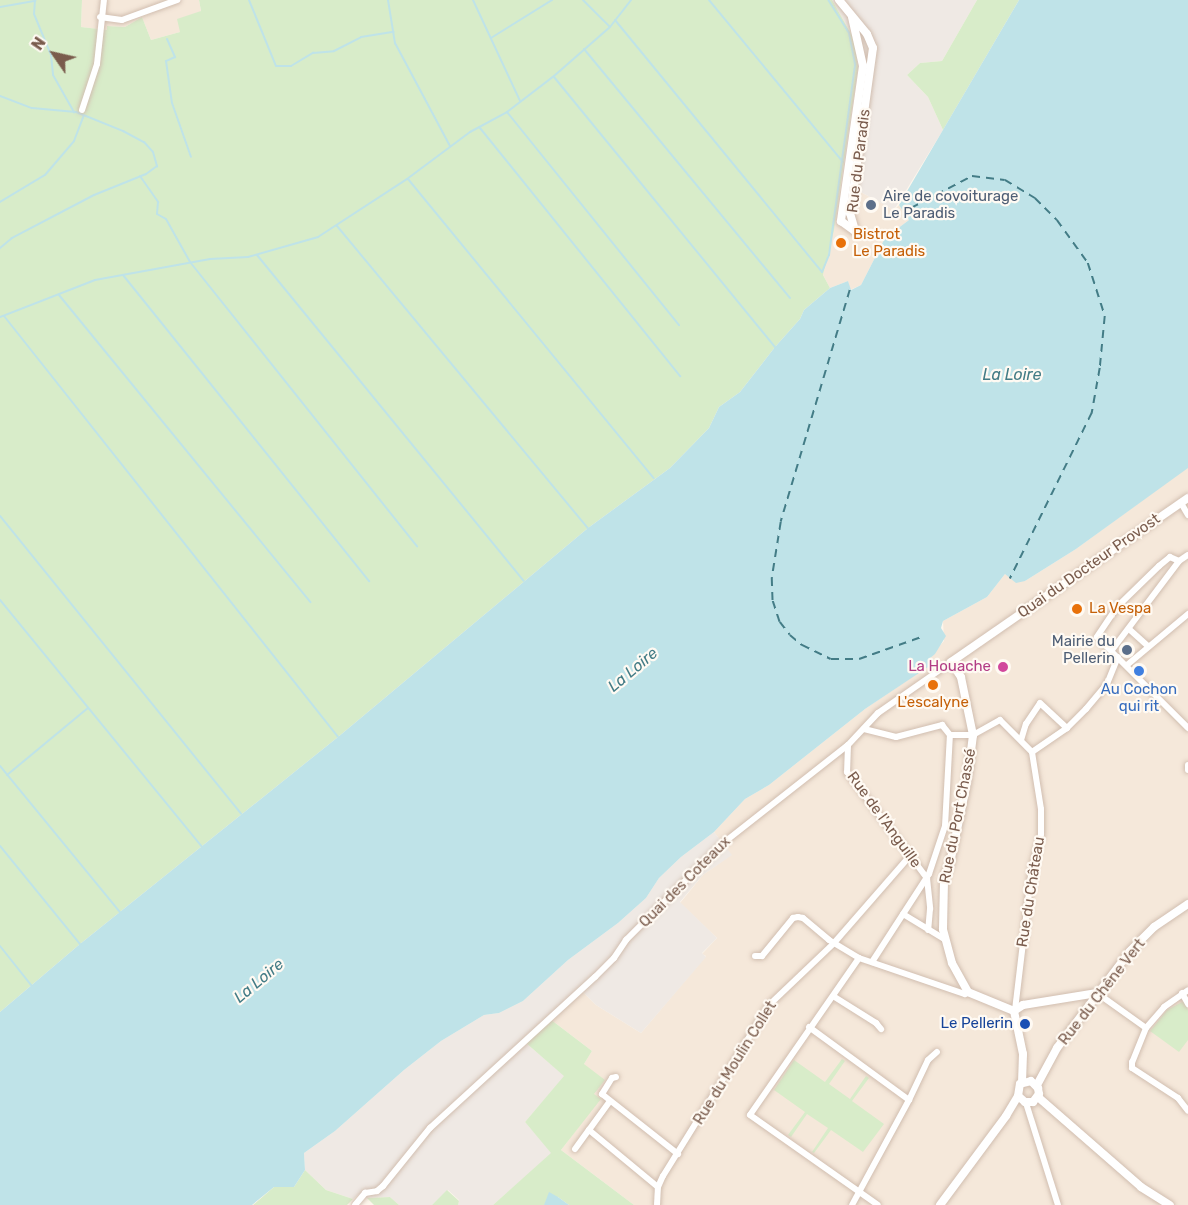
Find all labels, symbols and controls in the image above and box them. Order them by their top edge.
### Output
north arrow [24,24,84,84]
text: N [28,34,50,54]
street label: Rue du Paradis [844,108,874,214]
place label: Aire de covoiturage Le Paradis [883,187,1018,222]
marker: Aire de covoiturage Le Paradis [864,198,878,212]
place label: Bistrot Le Paradis [853,225,925,260]
marker: Bistrot Le Paradis [834,236,848,250]
water label: La Loire [983,365,1041,385]
street label: Quai du Docteur Provost [1014,510,1164,622]
place label: La Vespa [1089,600,1152,618]
marker: La Vespa [1070,602,1084,616]
place label: Mairie du Pellerin [1052,632,1115,667]
marker: Mairie du Pellerin [1120,643,1134,657]
water label: La Loire [604,644,662,696]
place label: La Houache [908,658,991,676]
marker: La Houache [996,660,1010,674]
marker: Au Cochon qui rit [1132,664,1146,678]
marker: L'escalyne [926,678,940,692]
place label: Au Cochon qui rit [1101,680,1177,715]
place label: L'escalyne [897,694,969,712]
street label: Rue du Port Chassé [936,747,980,885]
street label: Rue de l'Anguille [843,768,925,872]
street label: Quai des Coteaux [636,833,734,931]
street label: Rue du Château [1013,836,1049,948]
street label: Rue du Chêne Vert [1055,935,1149,1049]
water label: La Loire [230,955,288,1007]
street label: Rue du Moulin Collet [690,998,780,1128]
place label: Le Pellerin [941,1015,1013,1033]
marker: Le Pellerin [1018,1017,1032,1031]

